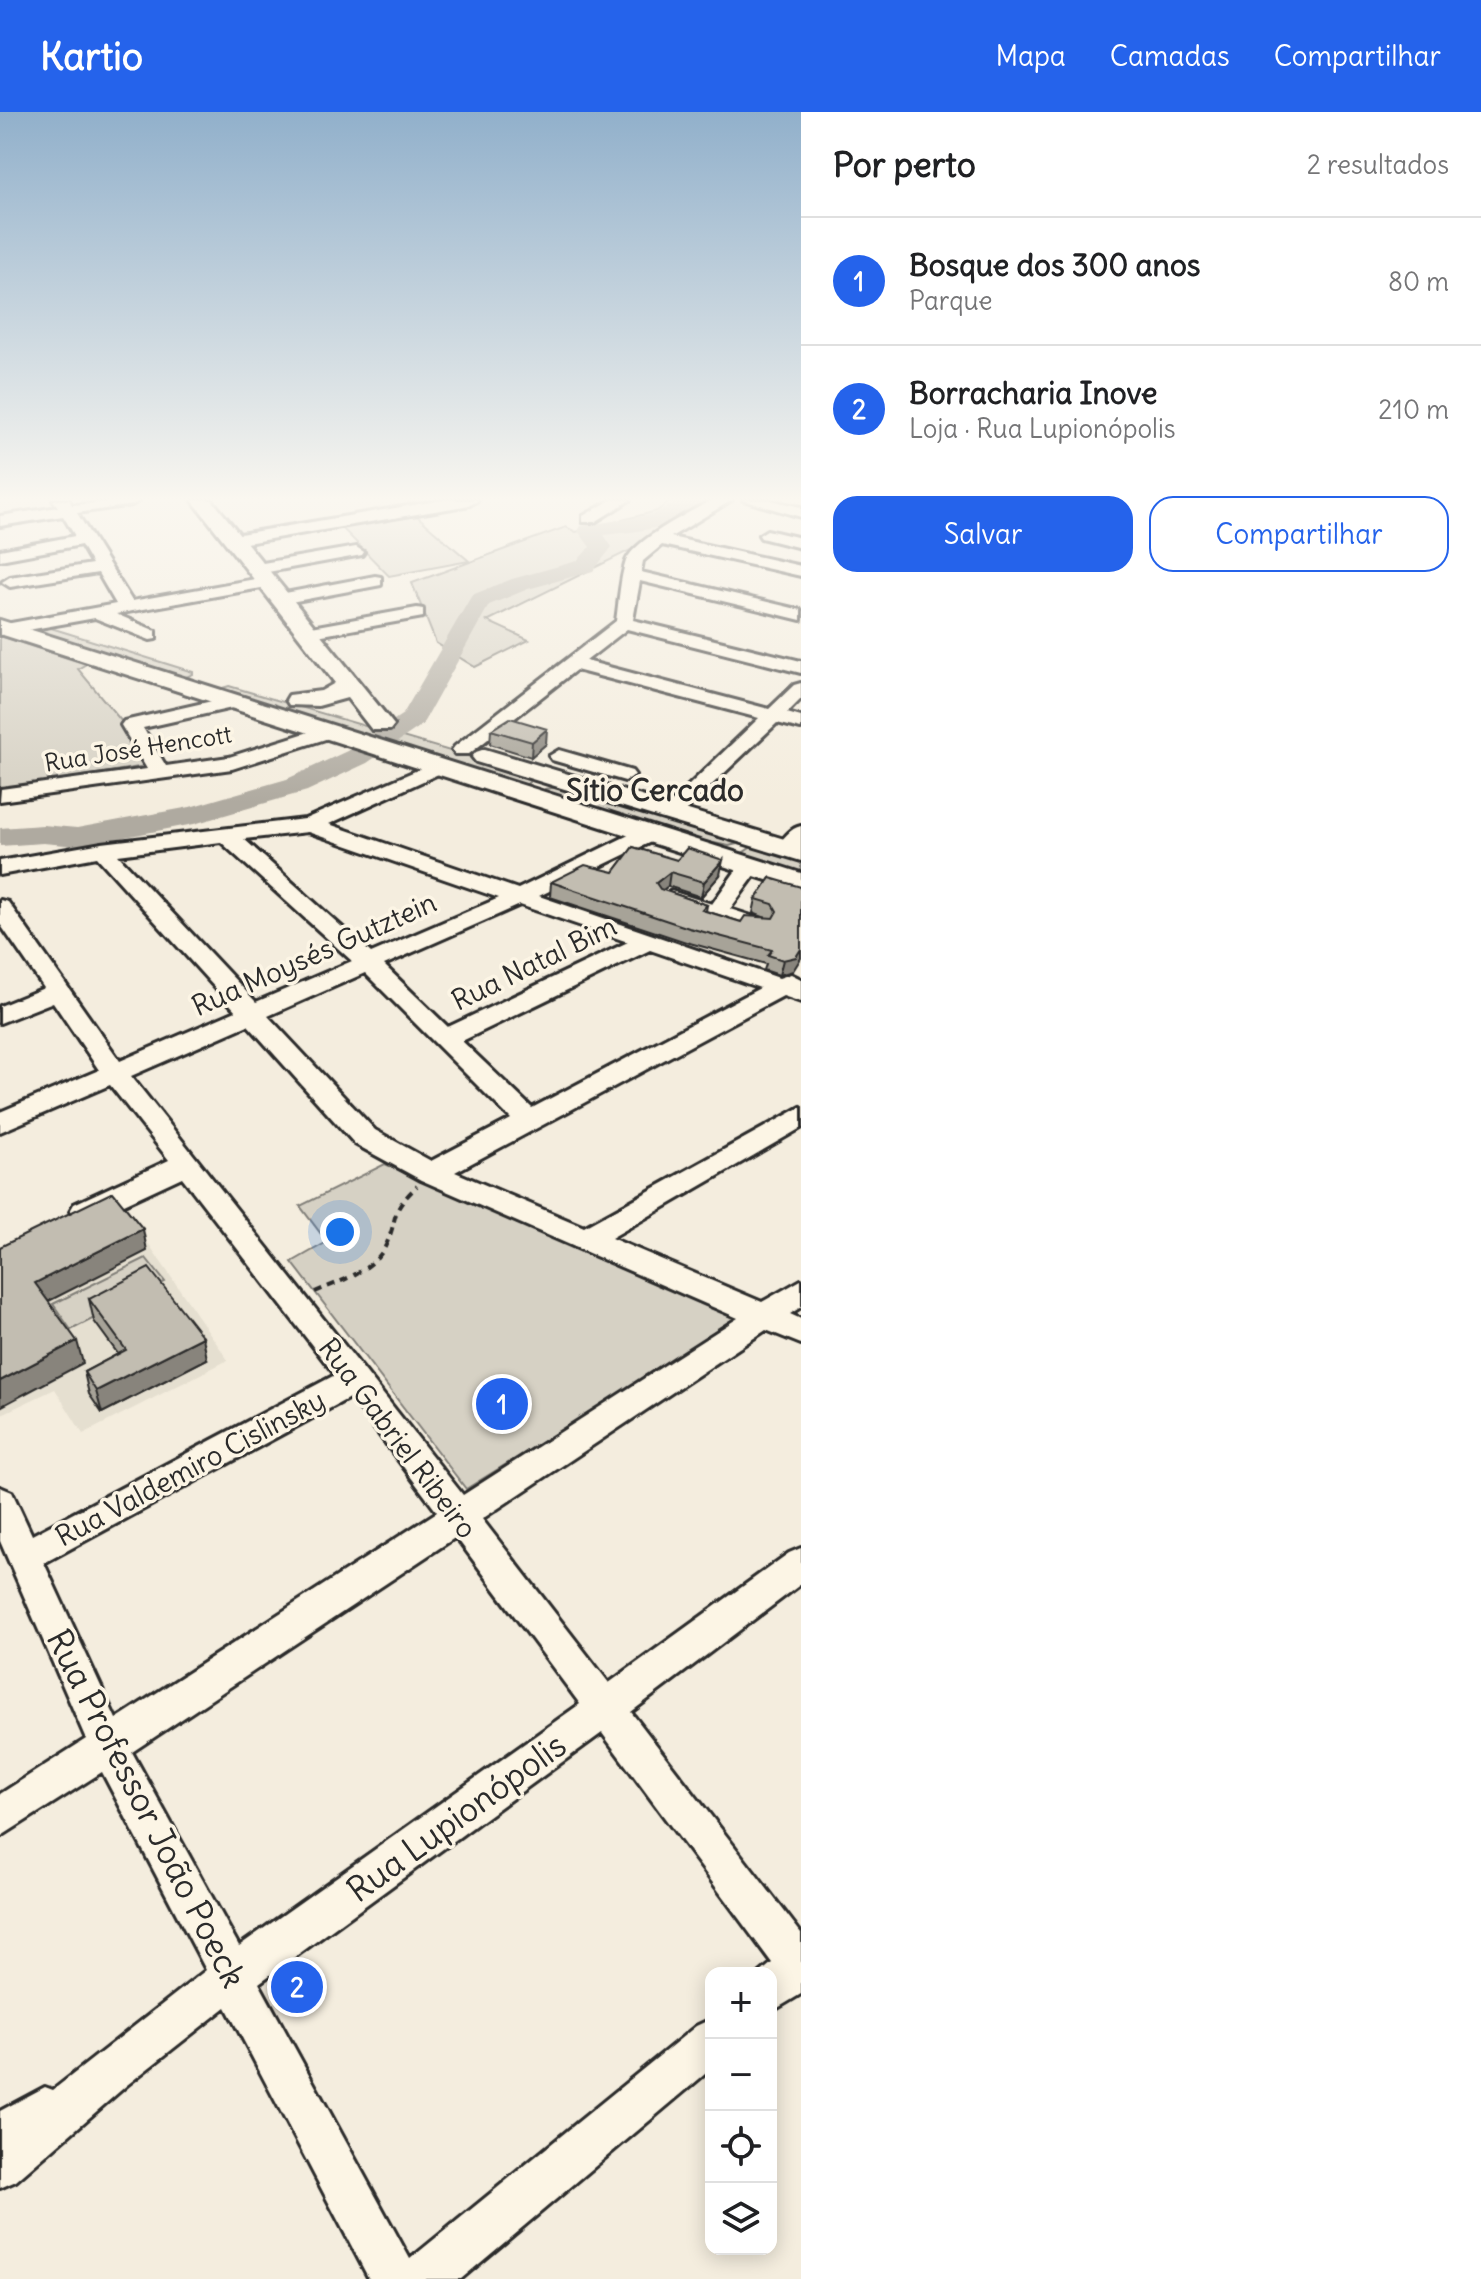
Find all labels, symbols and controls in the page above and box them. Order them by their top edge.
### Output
text: Kartio [40,33,143,80]
text: Mapa [995,38,1066,74]
text: Camadas [1110,38,1230,74]
text: Compartilhar [1274,38,1441,74]
text: Por perto [833,143,976,186]
text: 2 resultados [1307,148,1449,181]
text: Bosque dos 300 anos [909,246,1200,284]
text: 1 [854,265,864,298]
text: 80 m [1388,265,1449,298]
text: Parque [909,284,993,317]
text: Borracharia Inove [909,374,1157,412]
text: 2 [852,393,866,426]
text: 210 m [1378,393,1449,426]
text: Loja · Rua Lupionópolis [909,412,1176,445]
button: Salvar [833,496,1133,572]
button: Compartilhar [1149,496,1449,572]
street label: Rua José Hencott [42,718,234,778]
district label: Sítio Cercado [566,771,744,809]
street label: Rua Moysés Gutztein [186,884,442,1024]
street label: Rua Natal Bim [446,908,622,1018]
your location [320,1212,360,1252]
street label: Rua Gabriel Ribeiro [311,1331,485,1545]
pin: 1 [476,1374,528,1434]
street label: Rua Valdemiro Cislinsky [49,1382,331,1554]
street label: Rua Professor João Poeck [38,1621,256,1995]
street label: Rua Lupionópolis [338,1723,574,1911]
pin: 2 [271,1957,323,2017]
map controls [705,1967,777,2255]
button: + [705,1967,777,2039]
button: − [705,2039,777,2111]
button: locate [705,2111,777,2183]
button: layers [705,2183,777,2255]

